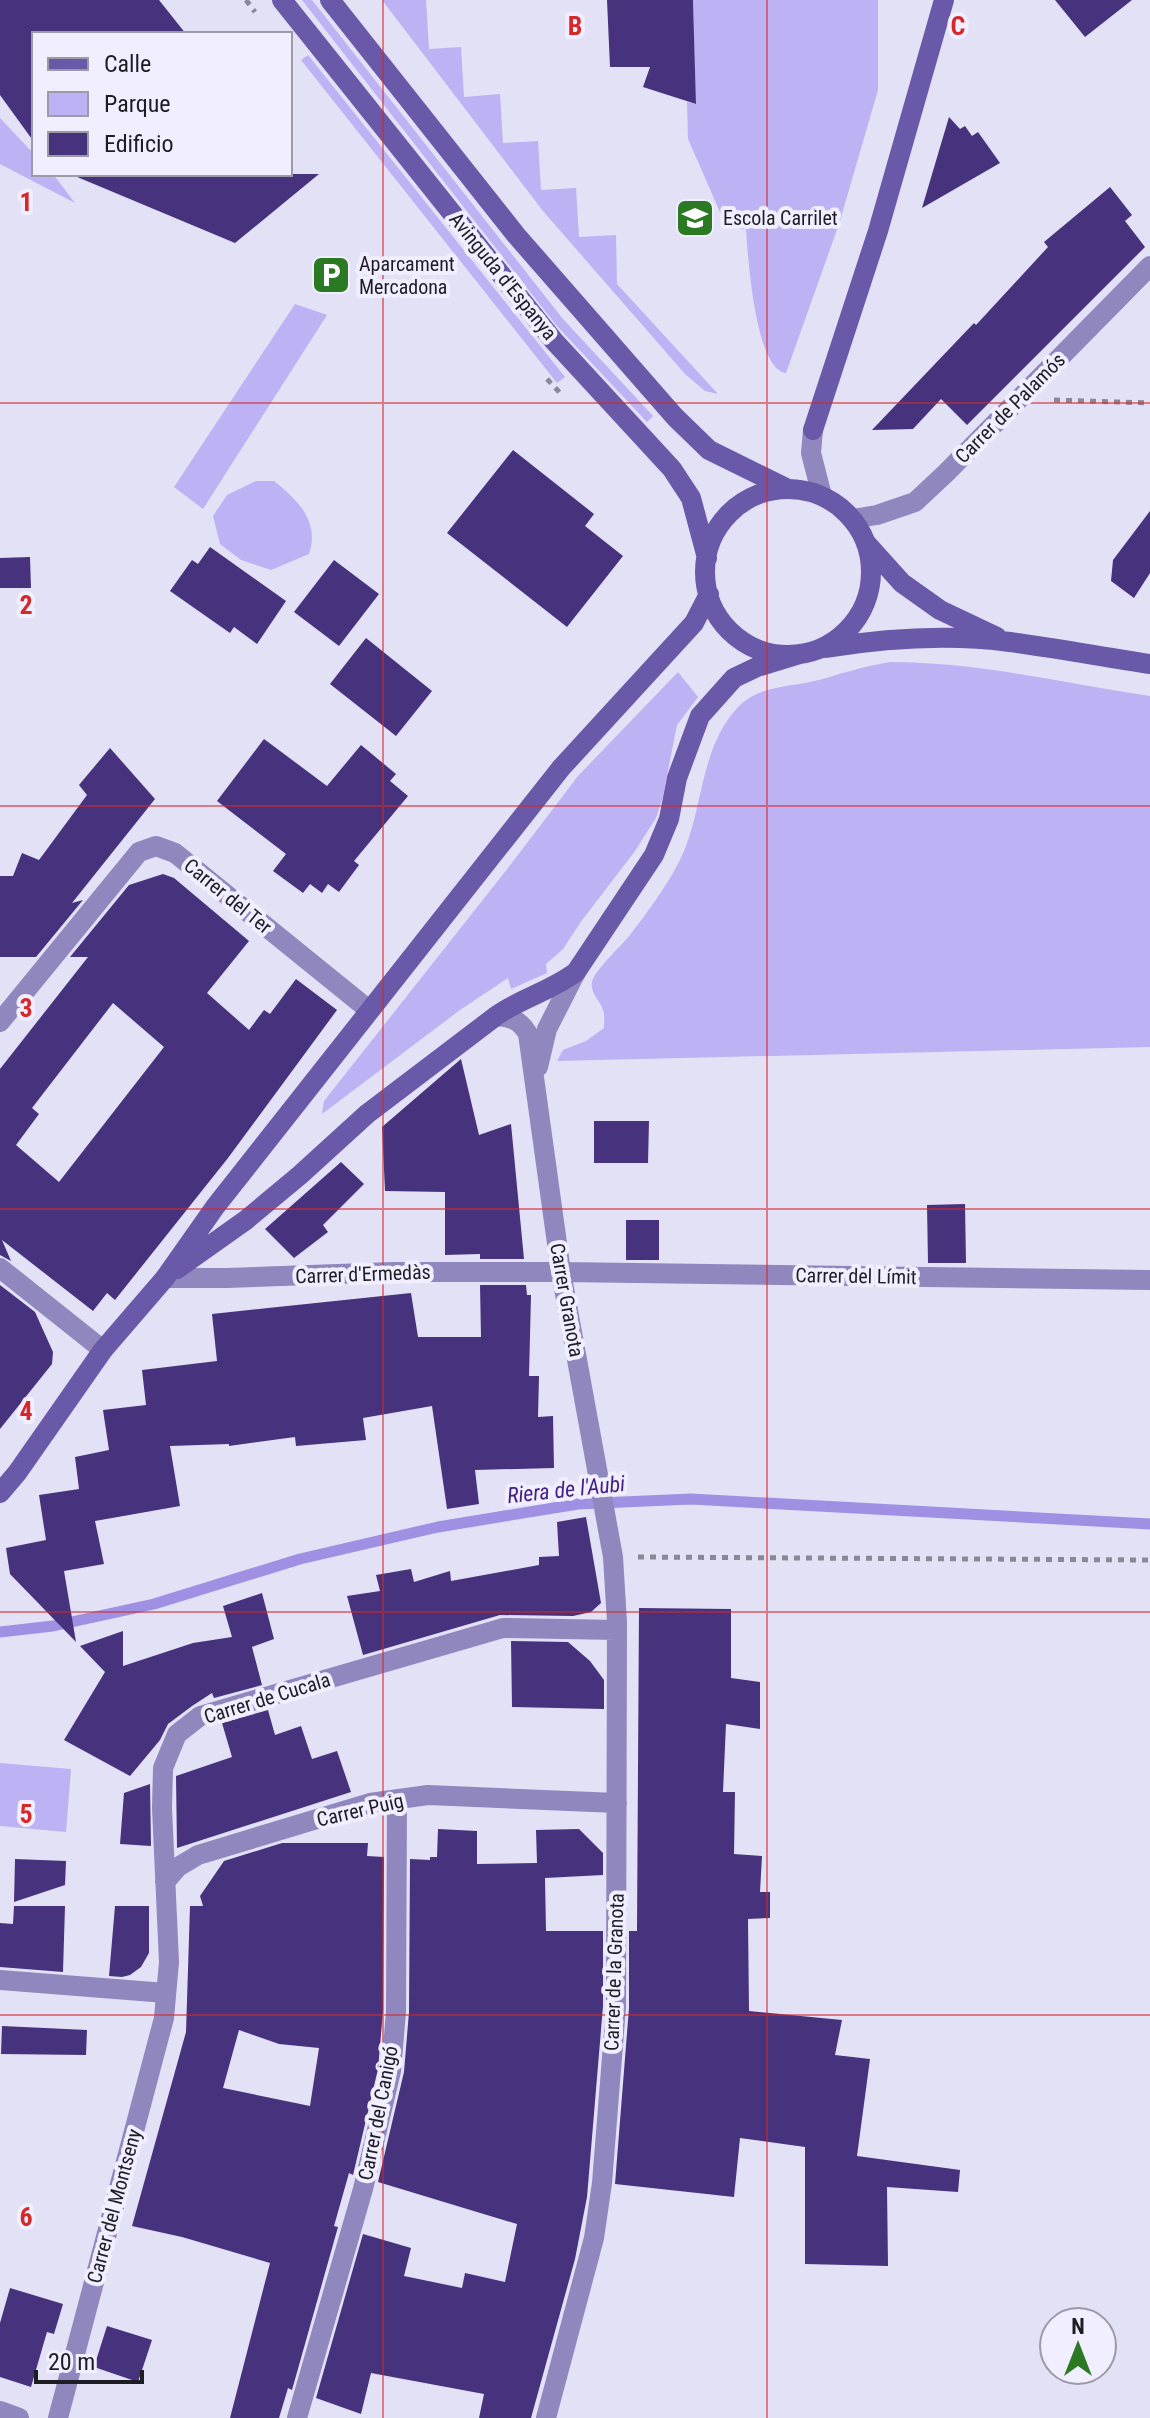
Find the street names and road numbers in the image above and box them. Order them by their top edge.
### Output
street label: Avinguda d'Espanya [444,207,562,345]
street label: Carrer de Palamós [950,348,1070,468]
street label: Carrer del Ter [179,853,277,939]
street label: Carrer Granota [545,1241,589,1359]
street label: Carrer d'Ermedàs [295,1260,431,1288]
street label: Carrer del Límit [795,1263,917,1289]
street label: Carrer de Cucala [201,1667,333,1729]
street label: Carrer Puig [314,1788,406,1832]
street label: Carrer de la Granota [599,1893,629,2051]
street label: Carrer del Canigó [353,2044,403,2182]
street label: Carrer del Montseny [82,2126,146,2286]

